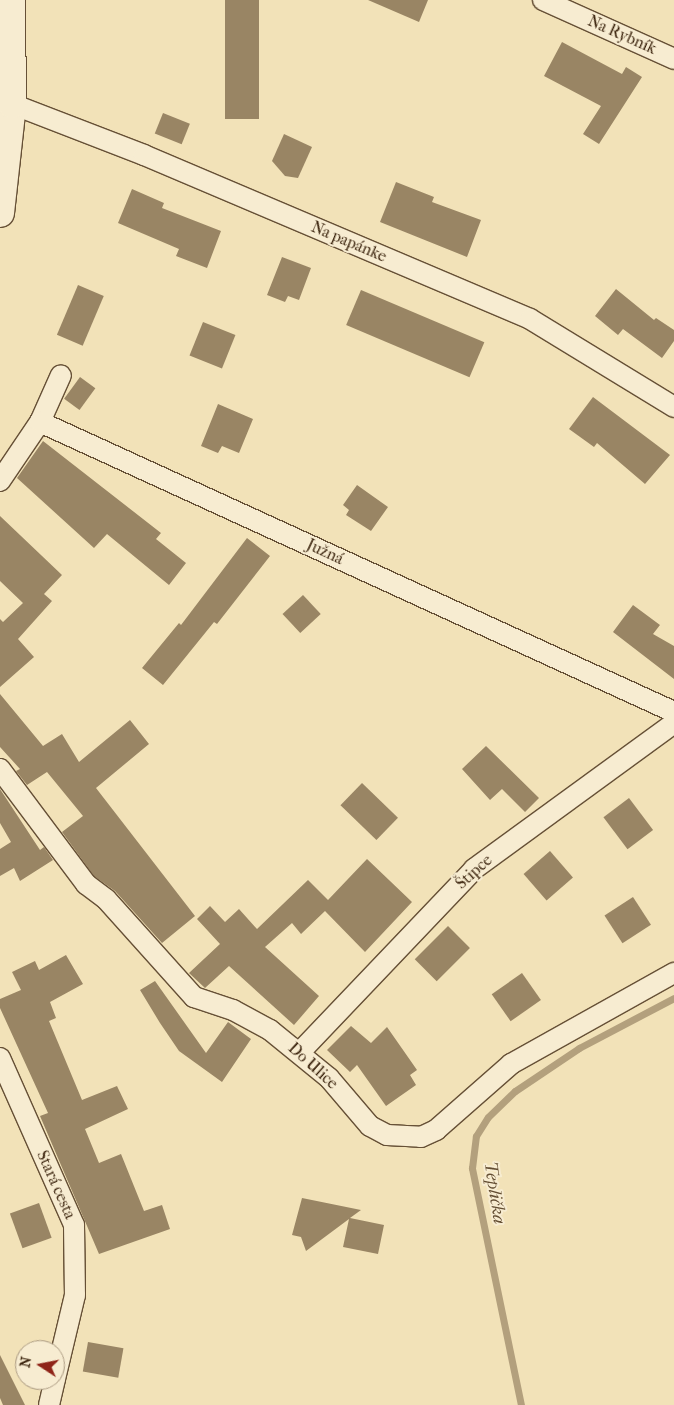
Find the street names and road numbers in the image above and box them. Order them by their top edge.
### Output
street label: Na Rybník [585,11,659,59]
street label: Na papánke [308,218,390,266]
street label: Južná [303,535,347,569]
street label: Štipce [452,851,496,893]
street label: Do Ulice [284,1039,342,1093]
street label: Stará cesta [32,1148,80,1222]

